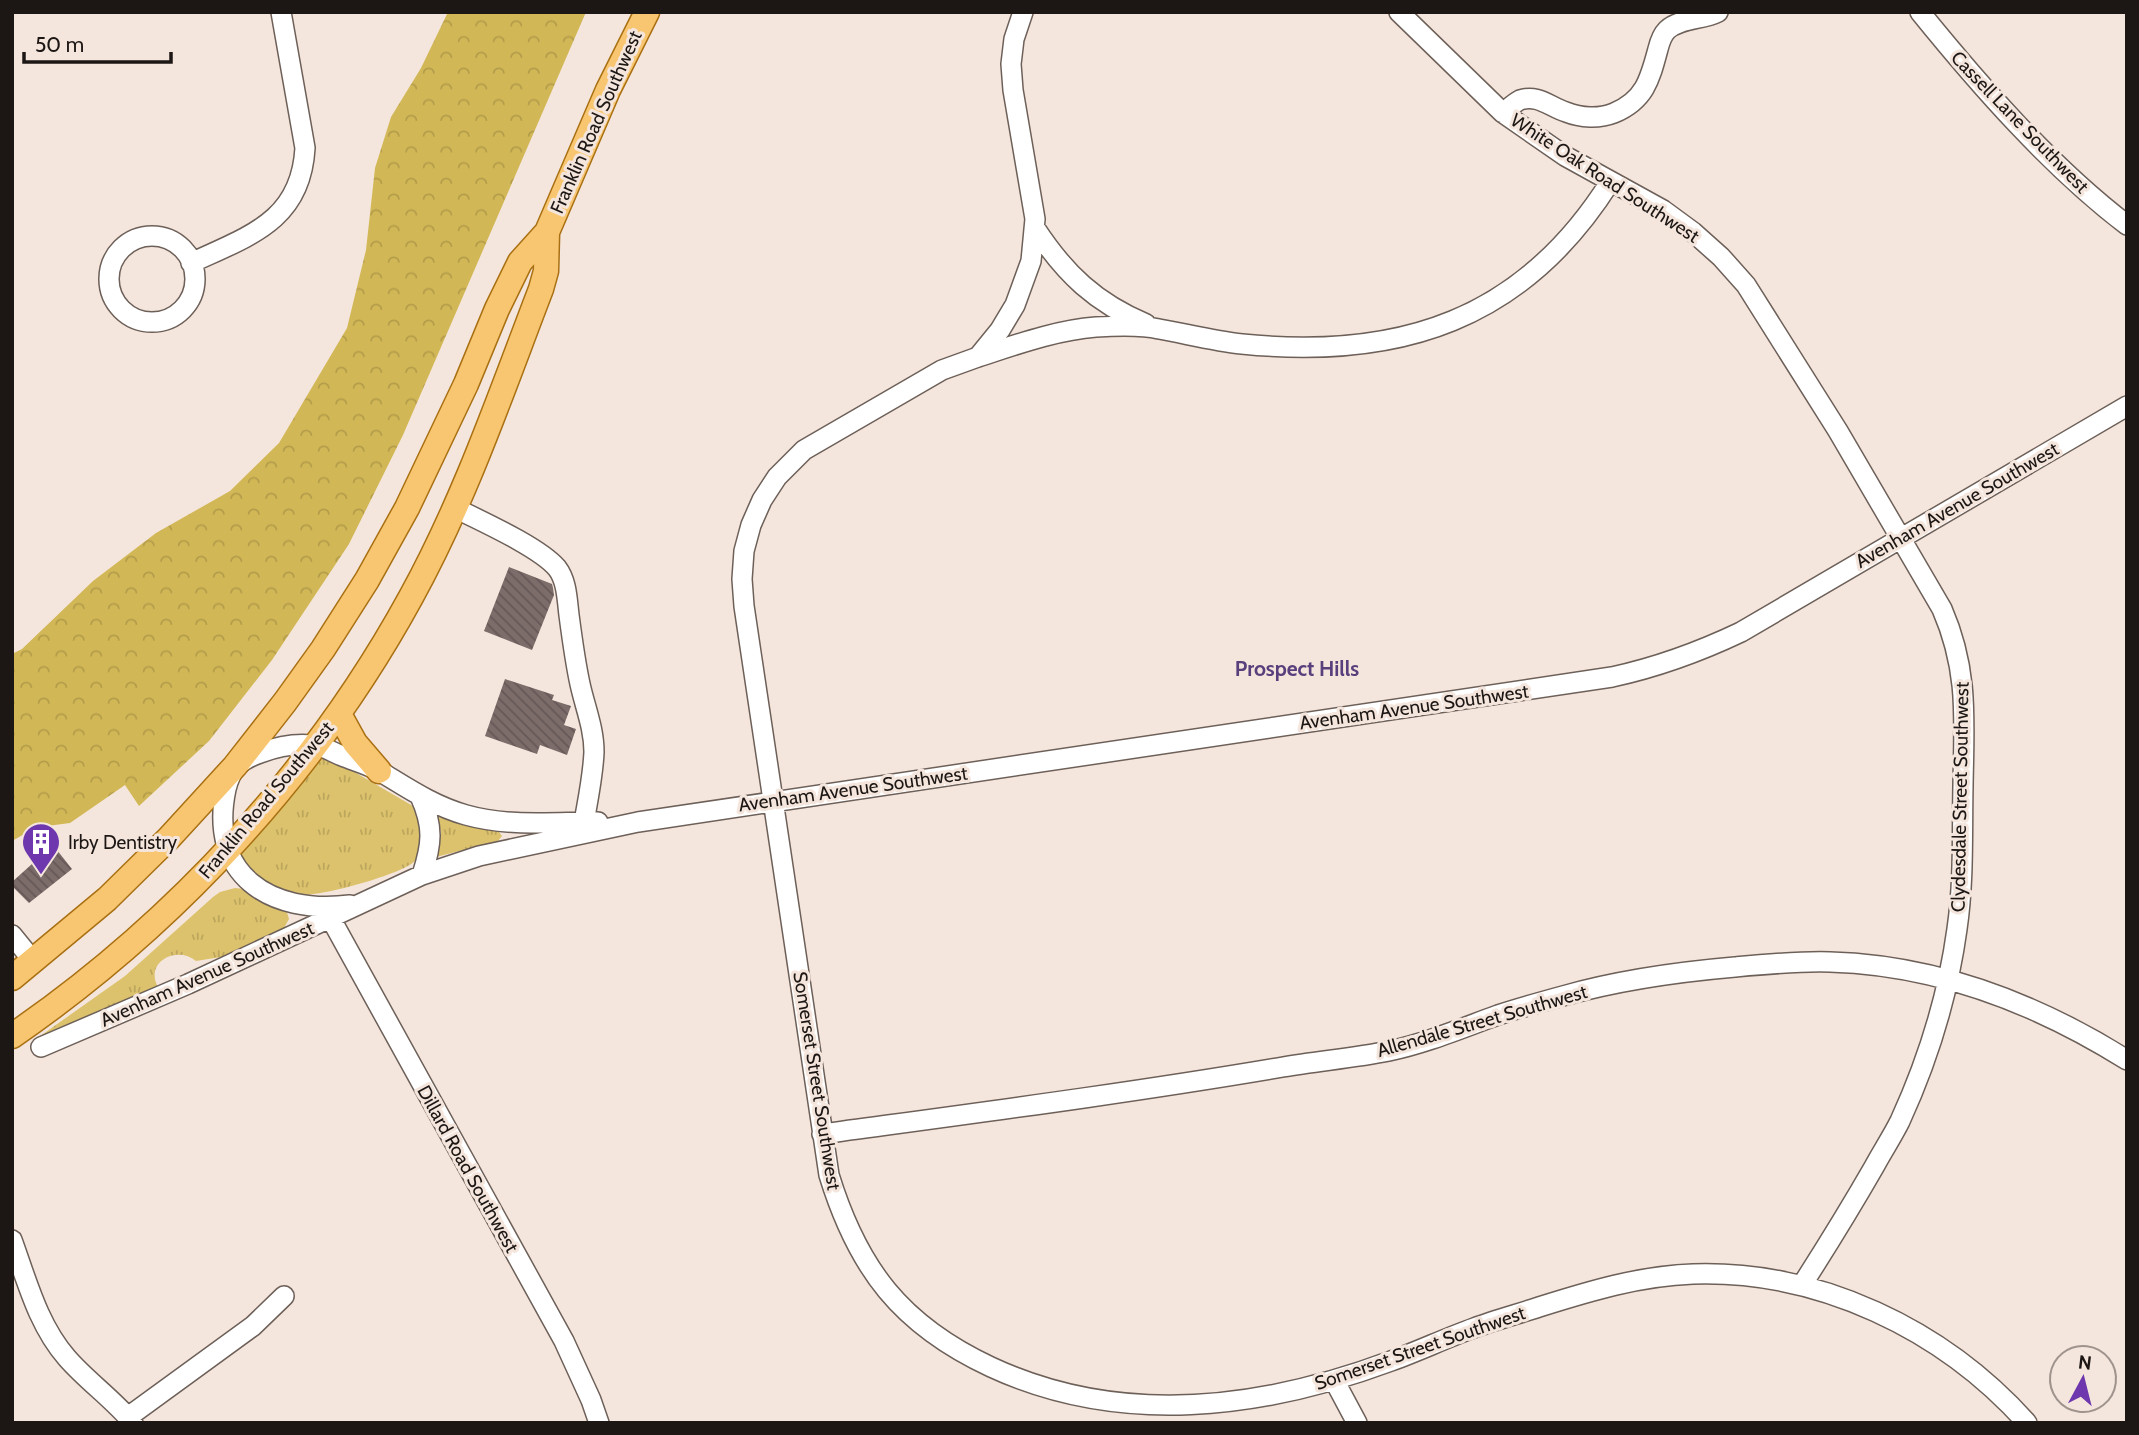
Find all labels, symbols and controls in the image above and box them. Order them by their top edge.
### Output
scale bar [24,21,172,65]
street label: Franklin Road Southwest [545,26,647,217]
text: 50 m [35,32,84,57]
street label: Cassell Lane Southwest [1946,46,2094,198]
street label: White Oak Road Southwest [1506,108,1704,248]
street label: Avenham Avenue Southwest [1851,437,2063,573]
district label: Prospect Hills [1235,656,1359,681]
street label: Avenham Avenue Southwest [1298,679,1531,734]
street label: Clydesdale Street Southwest [1946,681,1974,912]
street label: Franklin Road Southwest [194,716,339,883]
street label: Avenham Avenue Southwest [737,761,970,816]
building icon: Irby Dentistry [20,821,62,876]
place label: Irby Dentistry [68,831,177,854]
street label: Avenham Avenue Southwest [97,916,318,1032]
street label: Somerset Street Southwest [788,970,846,1193]
street label: Allendale Street Southwest [1374,980,1590,1062]
street label: Dillard Road Southwest [412,1081,524,1257]
street label: Somerset Street Southwest [1312,1301,1529,1395]
north arrow [2048,1344,2118,1414]
text: N [2077,1350,2093,1375]

